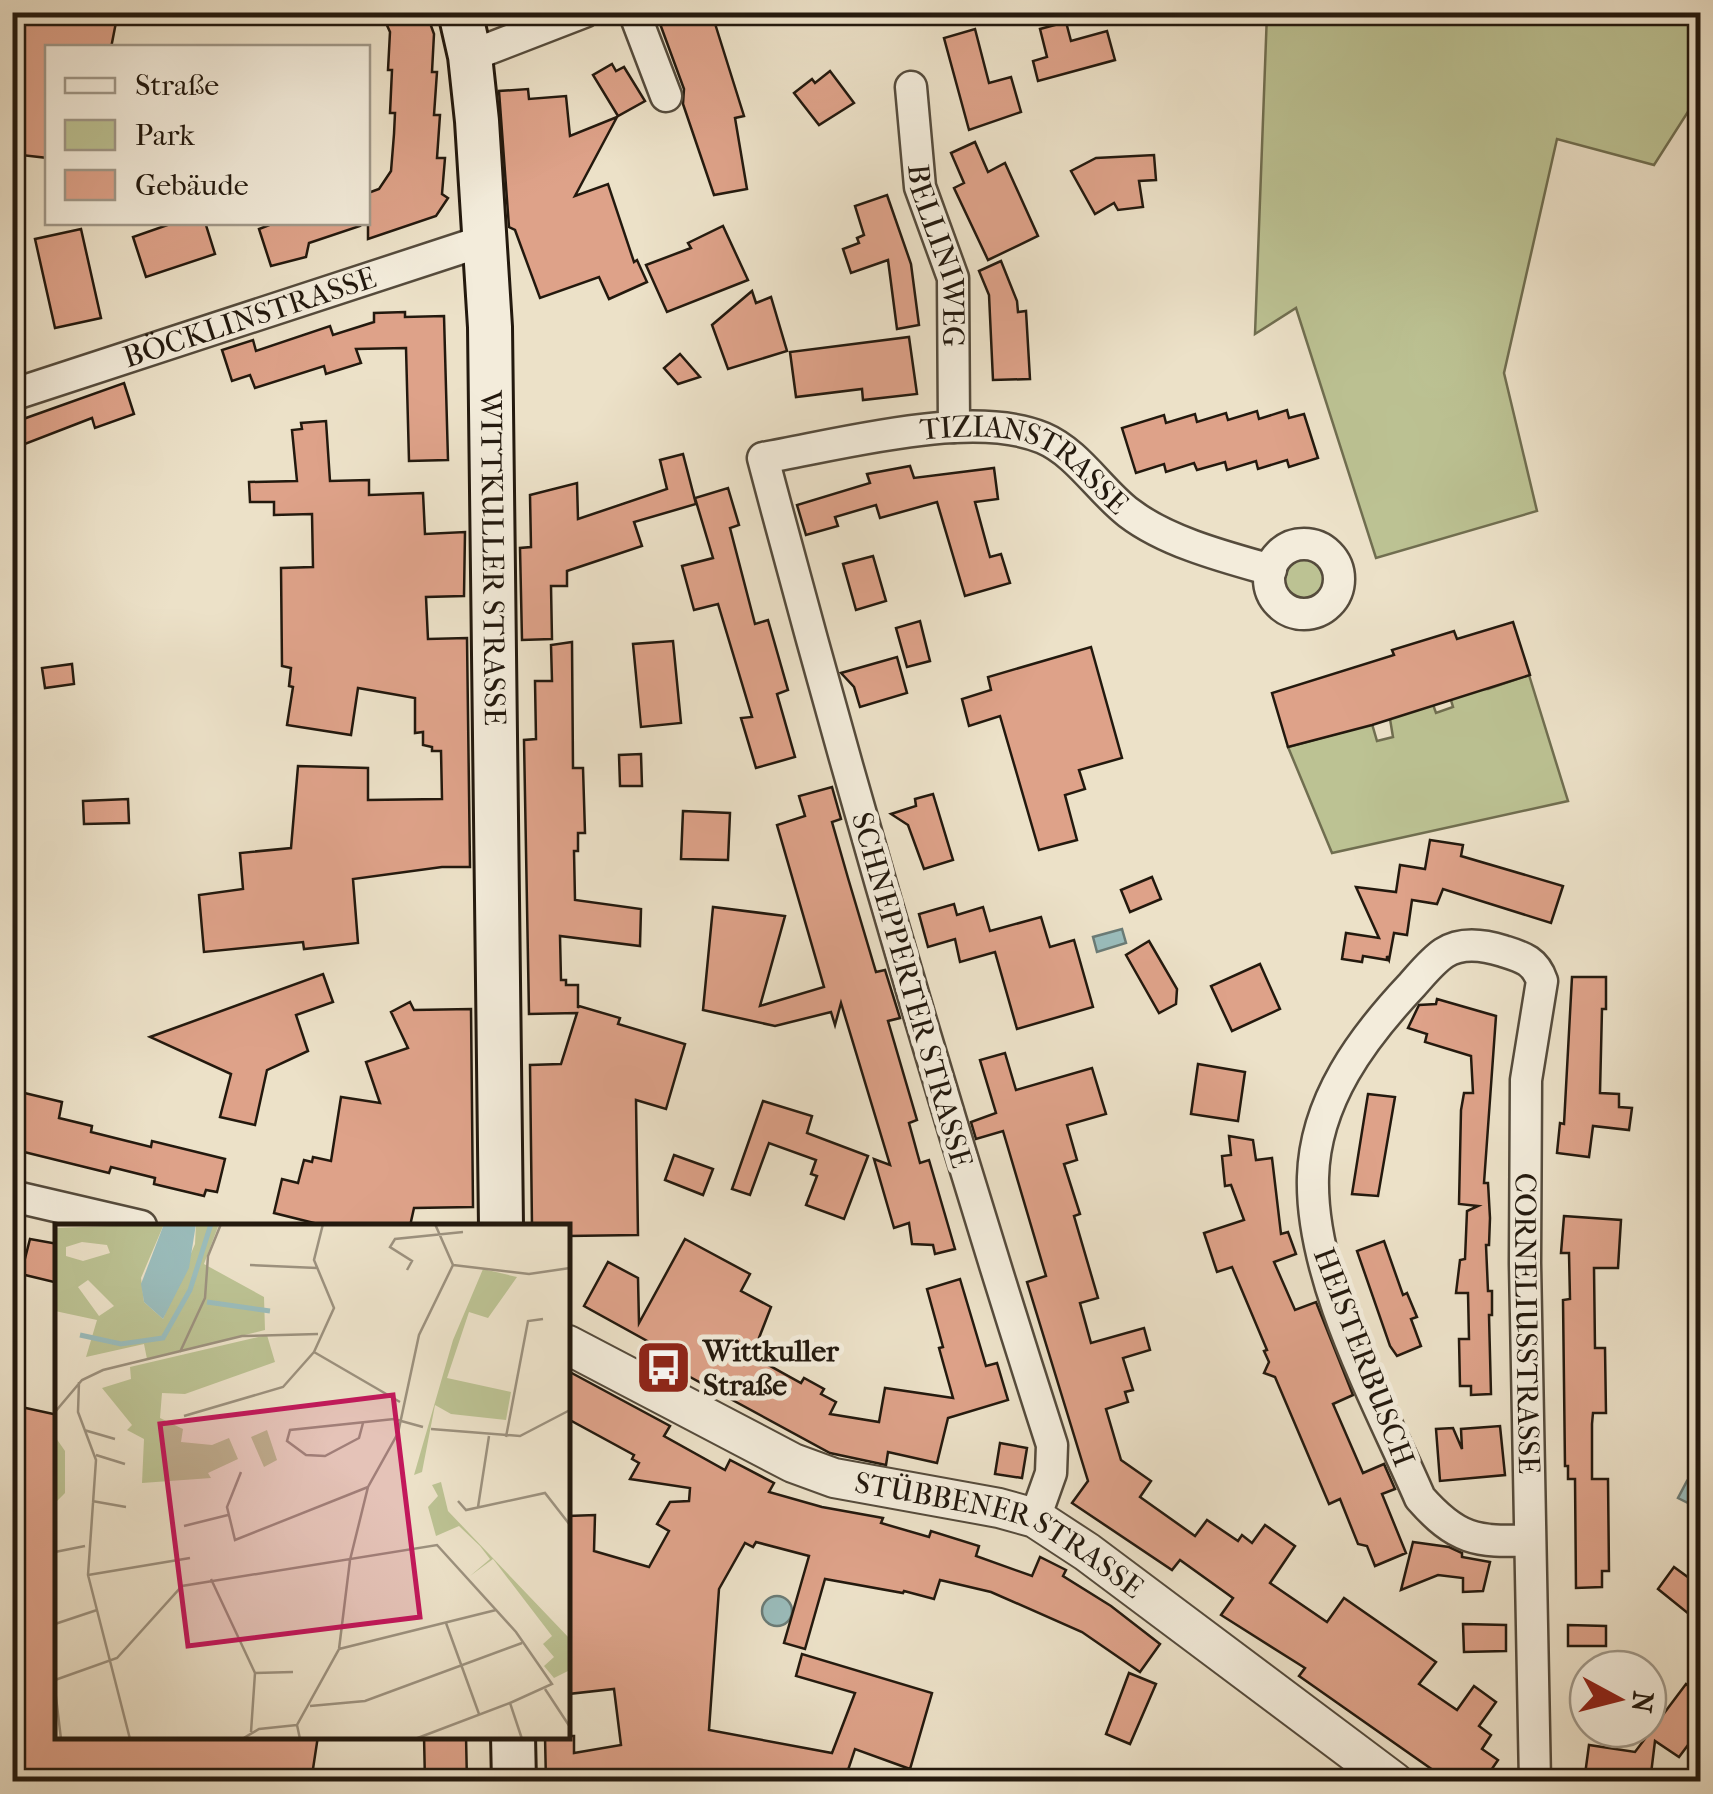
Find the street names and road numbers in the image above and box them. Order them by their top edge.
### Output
street label: BELLINIWEG [900,163,970,347]
street label: BÖCKLINSTRASSE [119,260,381,375]
street label: WITTKULLER STRASSE [473,389,512,726]
street label: TIZIANSTRASSE [918,409,1135,522]
street label: SCHNEPPERTER STRASSE [844,808,979,1172]
street label: CORNELIUSSTRASSE [1507,1173,1546,1474]
street label: HEISTERBUSCH [1306,1243,1421,1472]
street label: STÜBBENER STRASSE [852,1465,1150,1606]

